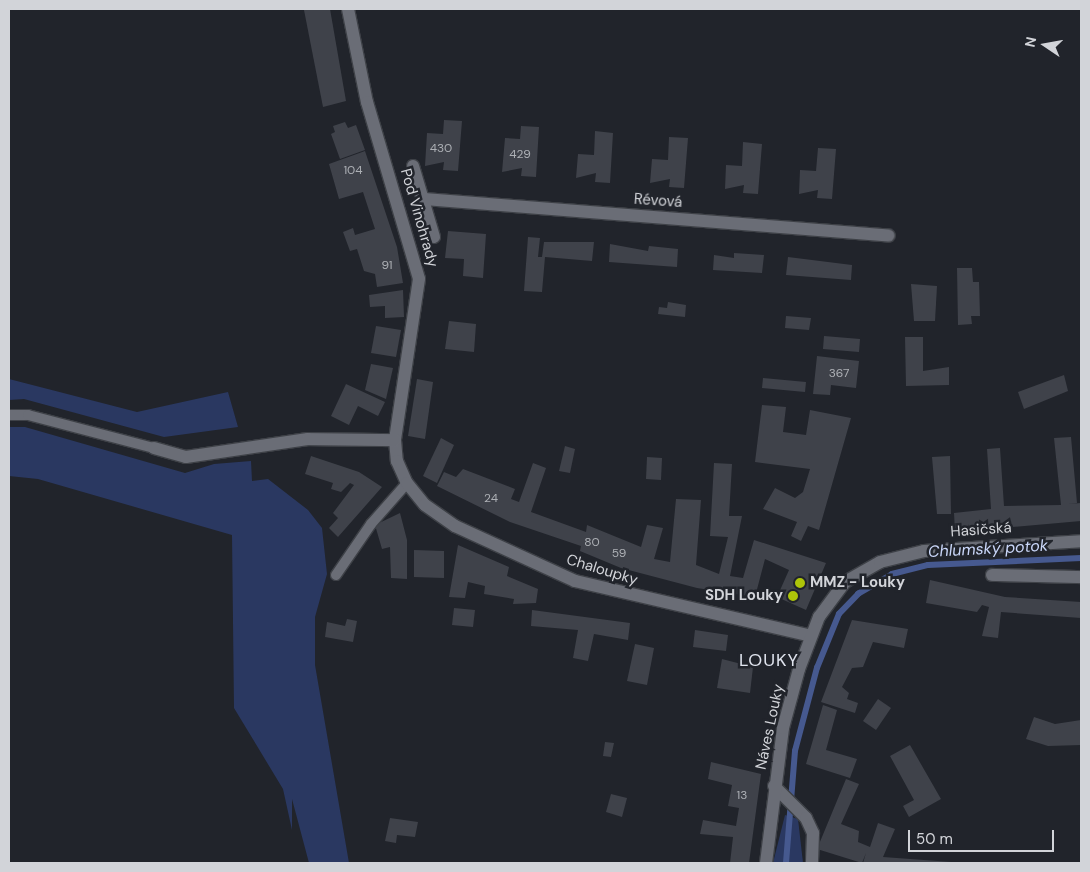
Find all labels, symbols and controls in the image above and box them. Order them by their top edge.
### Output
north arrow [1020,20,1070,70]
text: N [1020,35,1040,49]
house number: 430 [430,142,452,156]
house number: 429 [509,148,531,162]
house number: 104 [343,164,363,178]
street label: Pod Vinohrady [396,167,442,269]
street label: Révová [633,190,683,212]
house number: 91 [381,259,393,273]
house number: 367 [829,367,849,381]
house number: 24 [484,492,498,506]
street label: Hasičská [950,519,1012,541]
house number: 80 [584,536,600,550]
water label: Chlumský potok [927,536,1049,562]
house number: 59 [612,547,626,561]
street label: Chaloupky [564,551,640,589]
place label: MMZ - Louky [810,574,905,592]
marker: MMZ - Louky [794,577,806,589]
place label: SDH Louky [705,587,783,605]
marker: SDH Louky [787,590,799,602]
district label: LOUKY [738,649,800,671]
street label: Náves Louky [752,683,788,771]
house number: 13 [737,789,747,803]
scale bar [910,820,1056,852]
text: 50 m [916,829,953,849]

